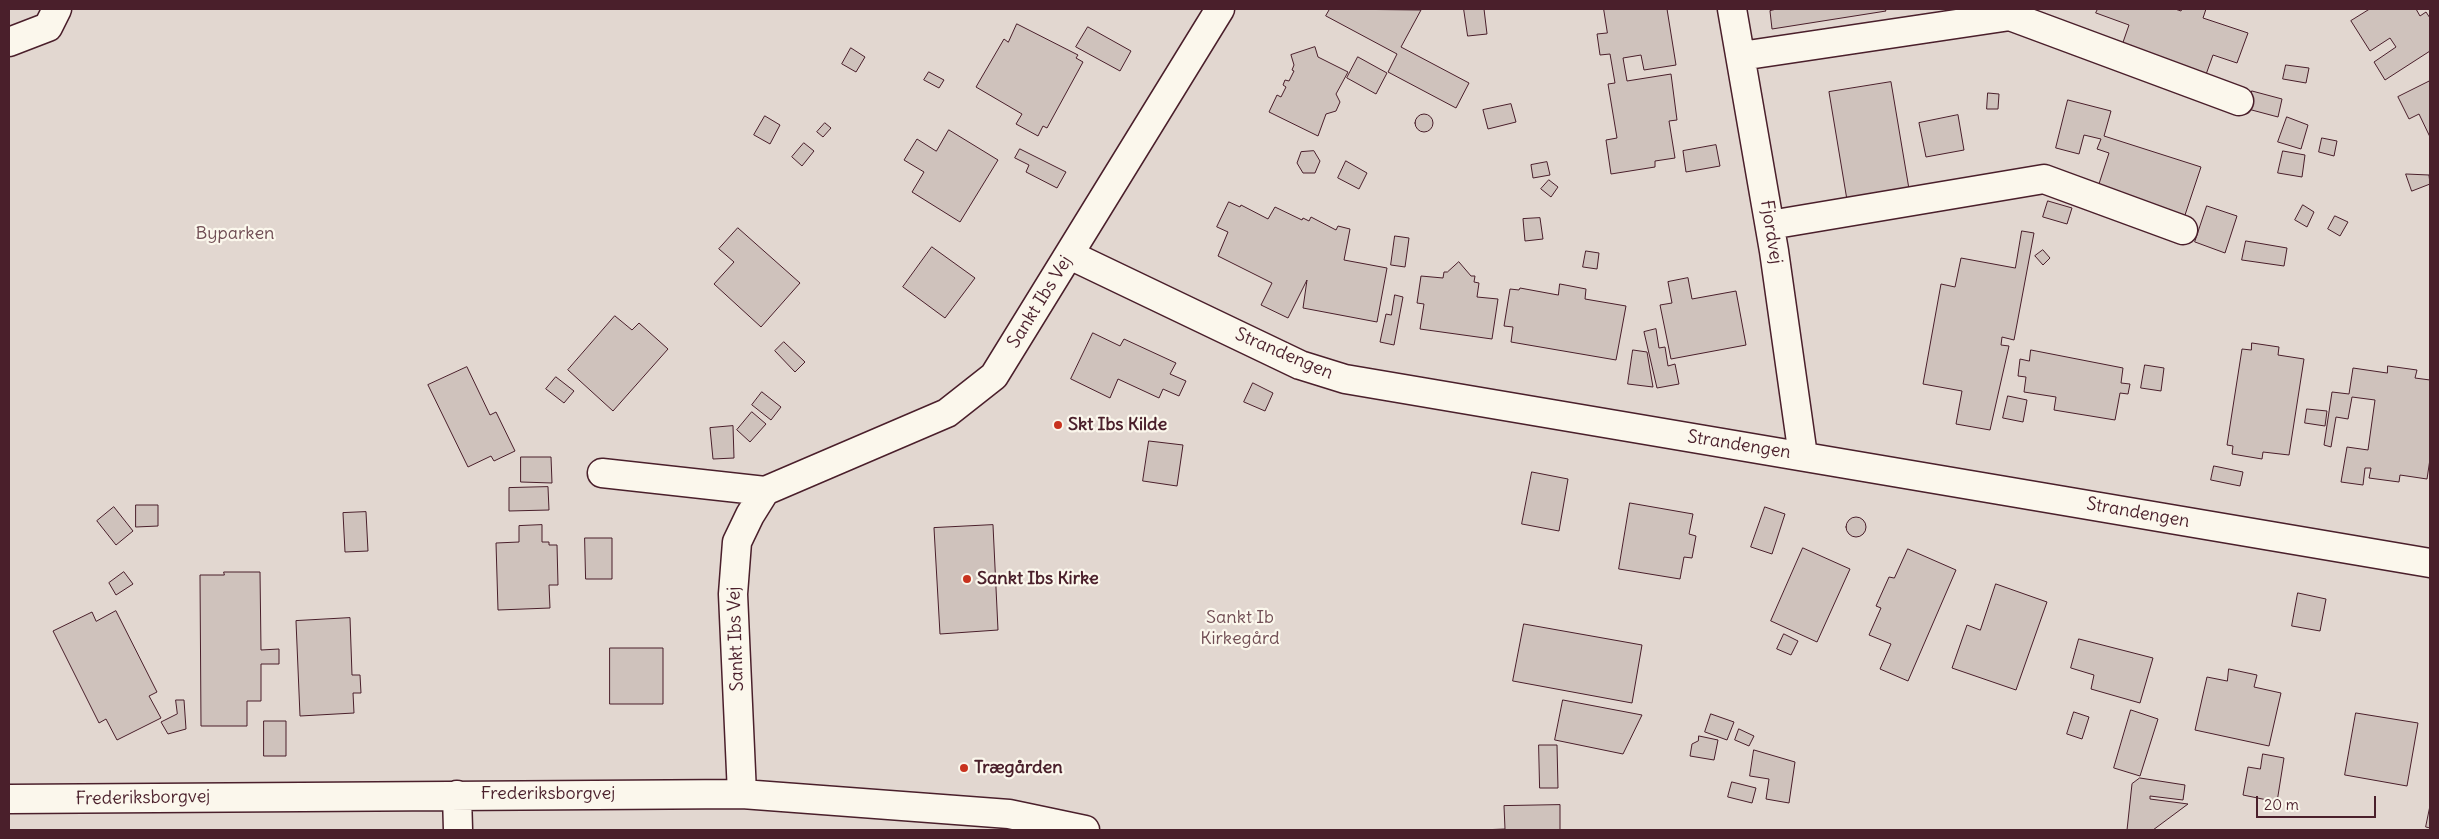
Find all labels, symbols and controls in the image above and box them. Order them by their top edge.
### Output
street label: Fjordvej [1755,198,1787,266]
park label: Byparken [195,223,275,245]
street label: Sankt Ibs Vej [1003,252,1077,352]
street label: Strandengen [1232,324,1336,384]
place label: Skt Ibs Kilde [1068,414,1167,436]
marker: Skt Ibs Kilde [1052,419,1064,431]
street label: Strandengen [1686,426,1792,464]
street label: Strandengen [2085,493,2191,533]
place label: Sankt Ibs Kirke [977,568,1099,590]
marker: Sankt Ibs Kirke [961,573,973,585]
street label: Sankt Ibs Vej [723,586,749,692]
park label: Sankt Ib Kirkegård [1200,607,1280,650]
place label: Trægården [974,757,1063,779]
marker: Trægården [958,762,970,774]
street label: Frederiksborgvej [481,783,615,805]
street label: Frederiksborgvej [76,786,210,810]
scale bar [2259,786,2379,818]
text: 20 m [2264,795,2299,814]

